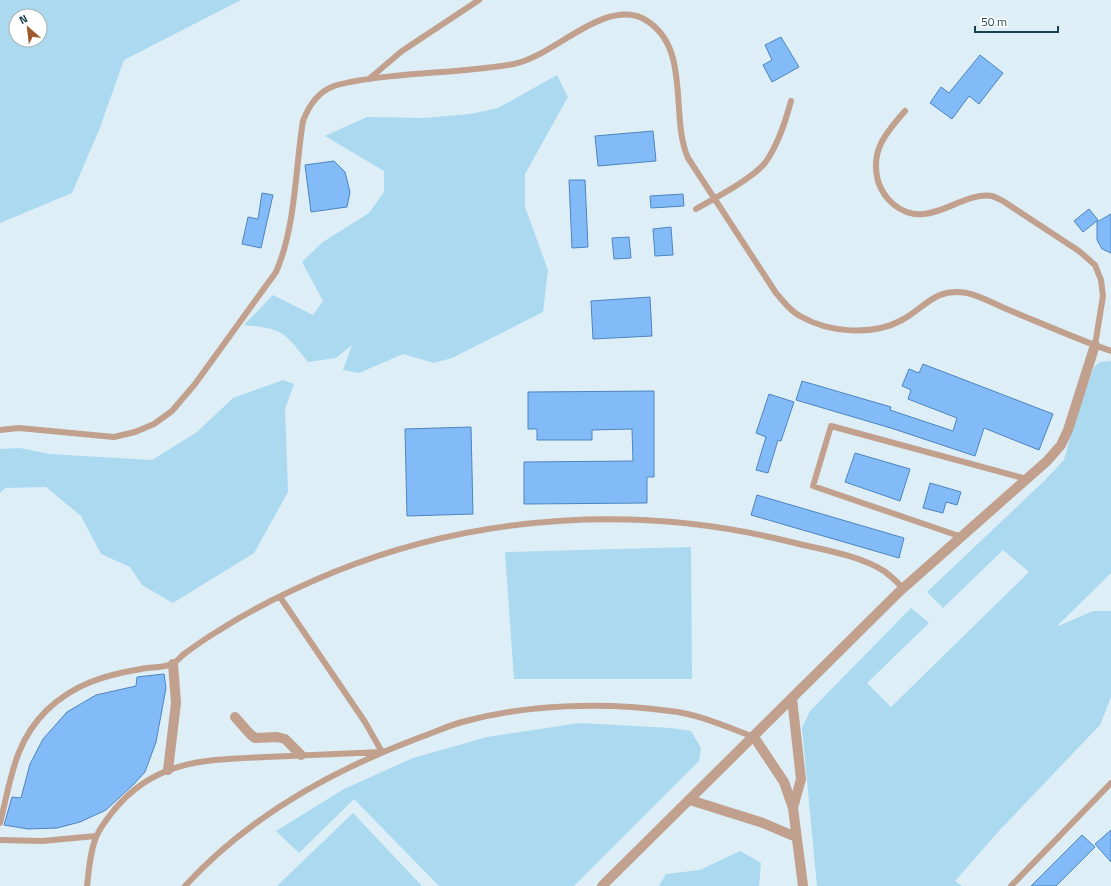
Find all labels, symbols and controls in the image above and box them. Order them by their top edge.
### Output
north arrow [8,8,48,48]
scale bar [975,8,1058,34]
text: N [16,10,30,28]
text: 50 m [981,12,1007,31]

